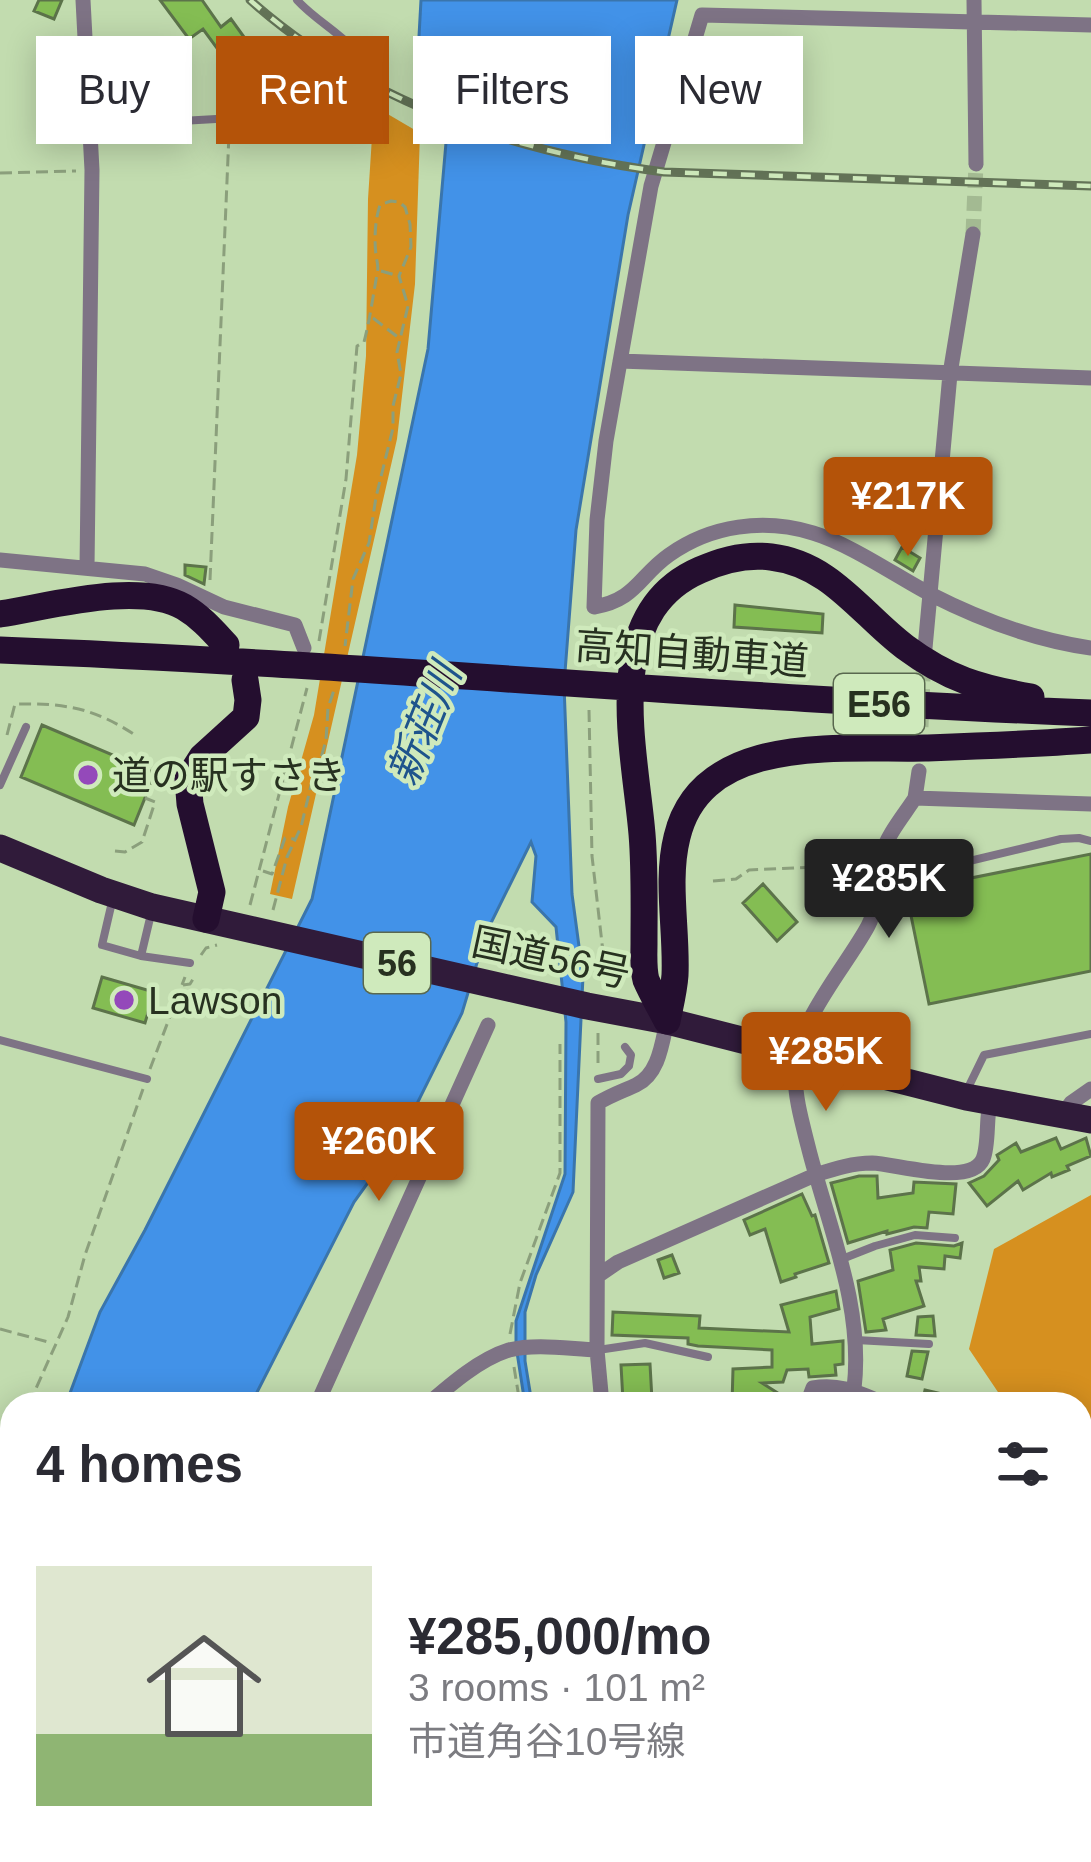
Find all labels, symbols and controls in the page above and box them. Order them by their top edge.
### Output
chip: Buy [36,36,192,144]
chip: Rent [216,36,389,144]
chip: Filters [413,36,611,144]
chip: New [635,36,803,144]
pin: ¥217K [824,457,992,559]
text: ¥217K [851,474,965,517]
street label: 高知自動車道 [574,624,810,683]
water label: 新荘川 [379,653,471,791]
road number: E56 [834,674,924,734]
place label: 道の駅すさき [112,754,346,797]
marker: 道の駅すさき [75,762,101,788]
pin: ¥285K [805,839,973,941]
text: ¥285K [832,856,946,899]
street label: 国道56号 [468,920,634,995]
road number: 56 [364,933,430,993]
place label: Lawson [148,979,282,1022]
marker: Lawson [111,987,137,1013]
pin: ¥285K [742,1012,910,1114]
text: ¥285K [769,1029,883,1072]
pin: ¥260K [295,1102,463,1204]
text: ¥260K [322,1119,436,1162]
icon: filters [990,1431,1056,1497]
text: 4 homes [36,1436,243,1493]
text: ¥285,000/mo [408,1608,711,1665]
icon: home [132,1614,276,1758]
text: 3 rooms · 101 m² [408,1666,705,1709]
text: 市道角谷10号線 [408,1720,685,1763]

